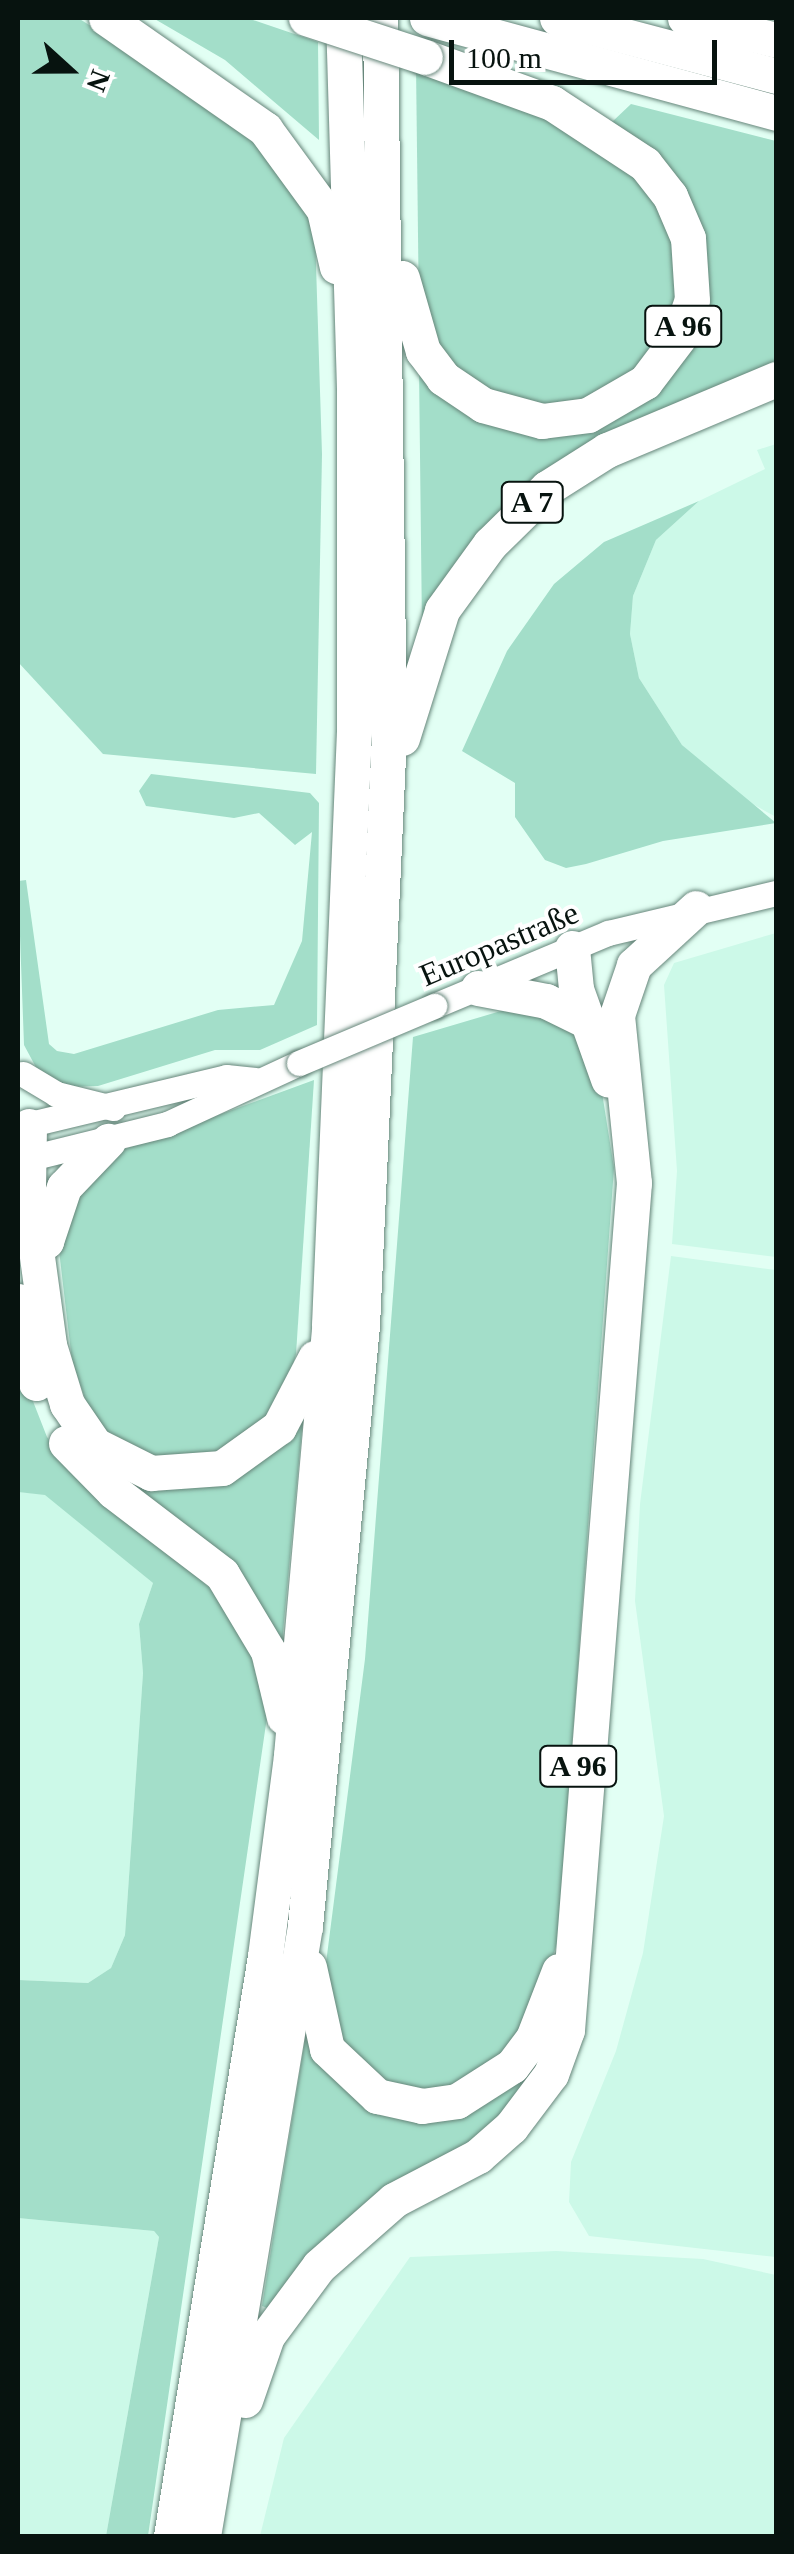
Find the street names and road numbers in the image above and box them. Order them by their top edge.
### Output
road number: A 96 [643,301,723,351]
road number: A 7 [500,477,564,527]
street label: Europastraße [414,893,584,995]
road number: A 96 [538,1741,618,1791]

